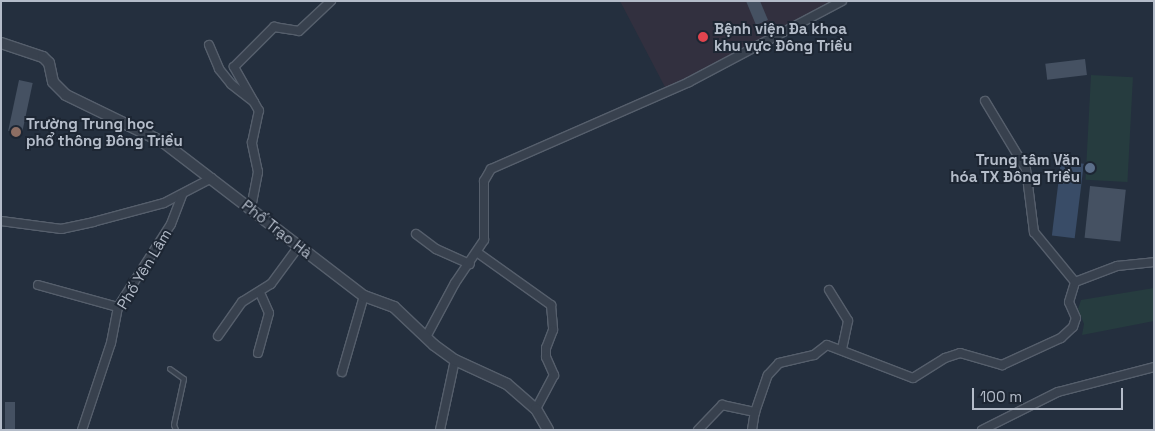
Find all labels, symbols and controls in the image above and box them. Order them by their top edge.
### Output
place label: Bệnh viện Đa khoa khu vực Đông Triều [714,19,853,54]
marker: Bệnh viện Đa khoa khu vực Đông Triều [696,30,710,44]
place label: Trường Trung học phổ thông Đông Triều [26,114,183,149]
marker: Trường Trung học phổ thông Đông Triều [10,126,22,138]
place label: Trung tâm Văn hóa TX Đông Triều [949,150,1080,185]
marker: Trung tâm Văn hóa TX Đông Triều [1084,162,1096,174]
street label: Phố Trạo Hà [238,196,316,262]
street label: Phố Yên Lâm [113,225,175,313]
scale bar [975,378,1126,410]
text: 100 m [980,387,1022,406]

